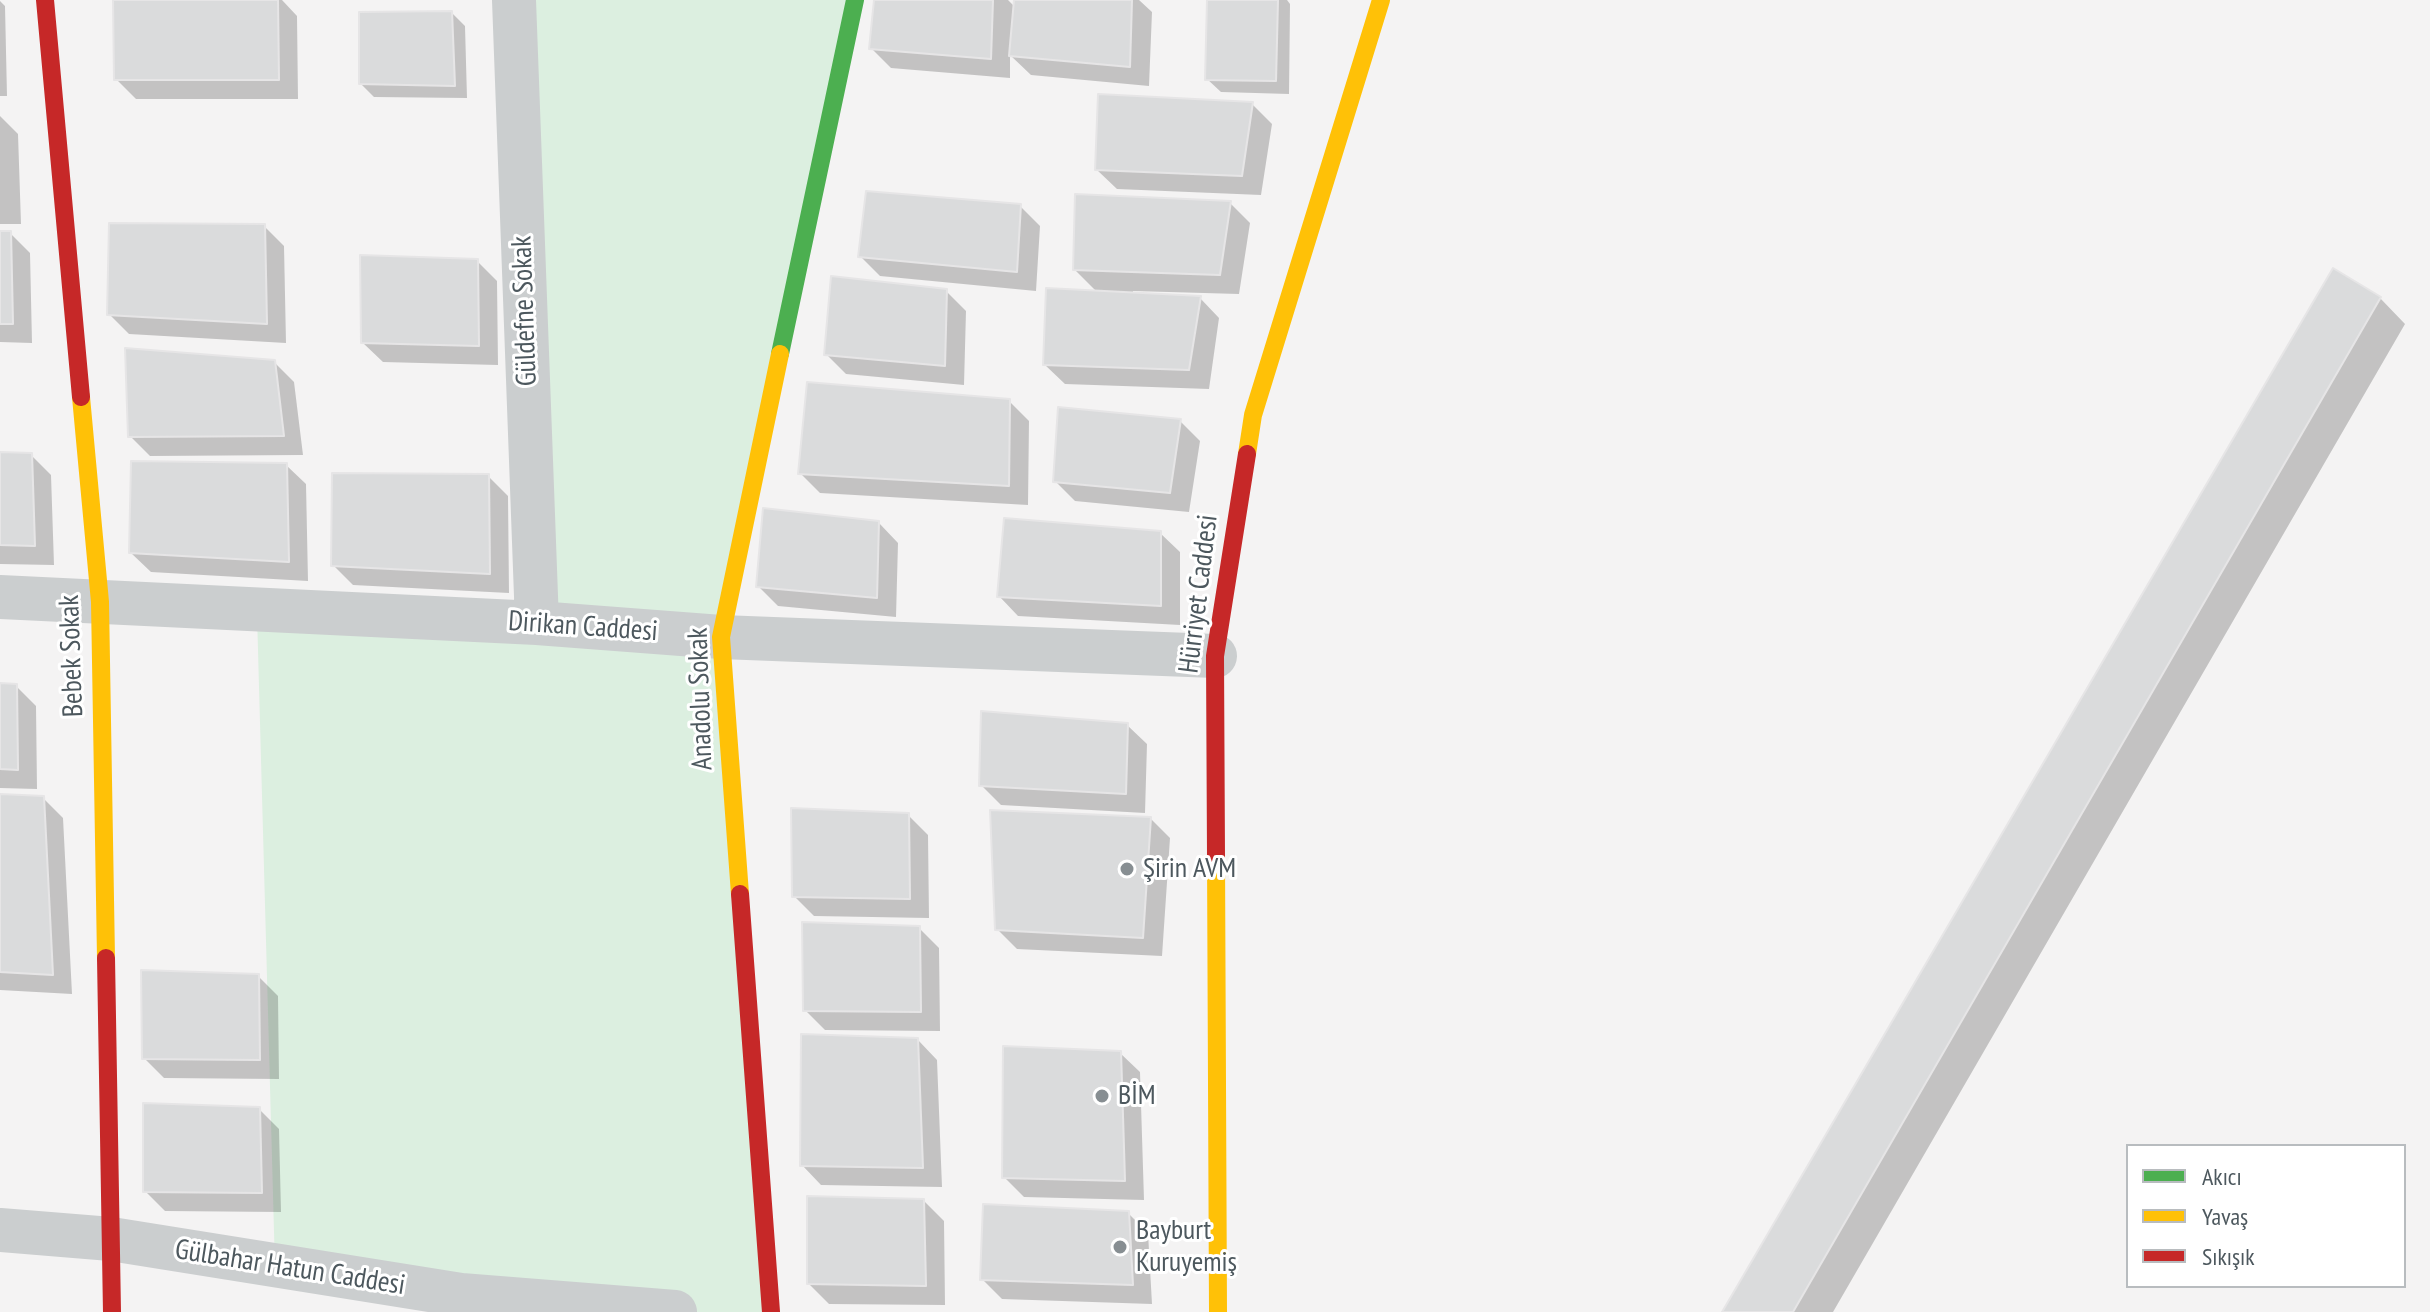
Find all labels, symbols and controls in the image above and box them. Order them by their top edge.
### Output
street label: Güldefne Sokak [506,235,544,387]
street label: Hürriyet Caddesi [1173,513,1225,675]
street label: Bebek Sokak [53,594,91,718]
street label: Dirikan Caddesi [507,605,659,649]
street label: Anadolu Sokak [682,627,720,771]
place label: Şirin AVM [1143,852,1236,886]
marker: Şirin AVM [1118,860,1136,878]
place label: BİM [1118,1079,1156,1113]
marker: BİM [1093,1087,1111,1105]
legend [2126,1144,2406,1288]
text: Akıcı [2202,1161,2242,1192]
text: Yavaş [2202,1201,2248,1232]
place label: Bayburt Kuruyemiş [1136,1214,1237,1280]
street label: Gülbahar Hatun Caddesi [173,1233,407,1303]
marker: Bayburt Kuruyemiş [1111,1238,1129,1256]
text: Sıkışık [2202,1241,2255,1272]

